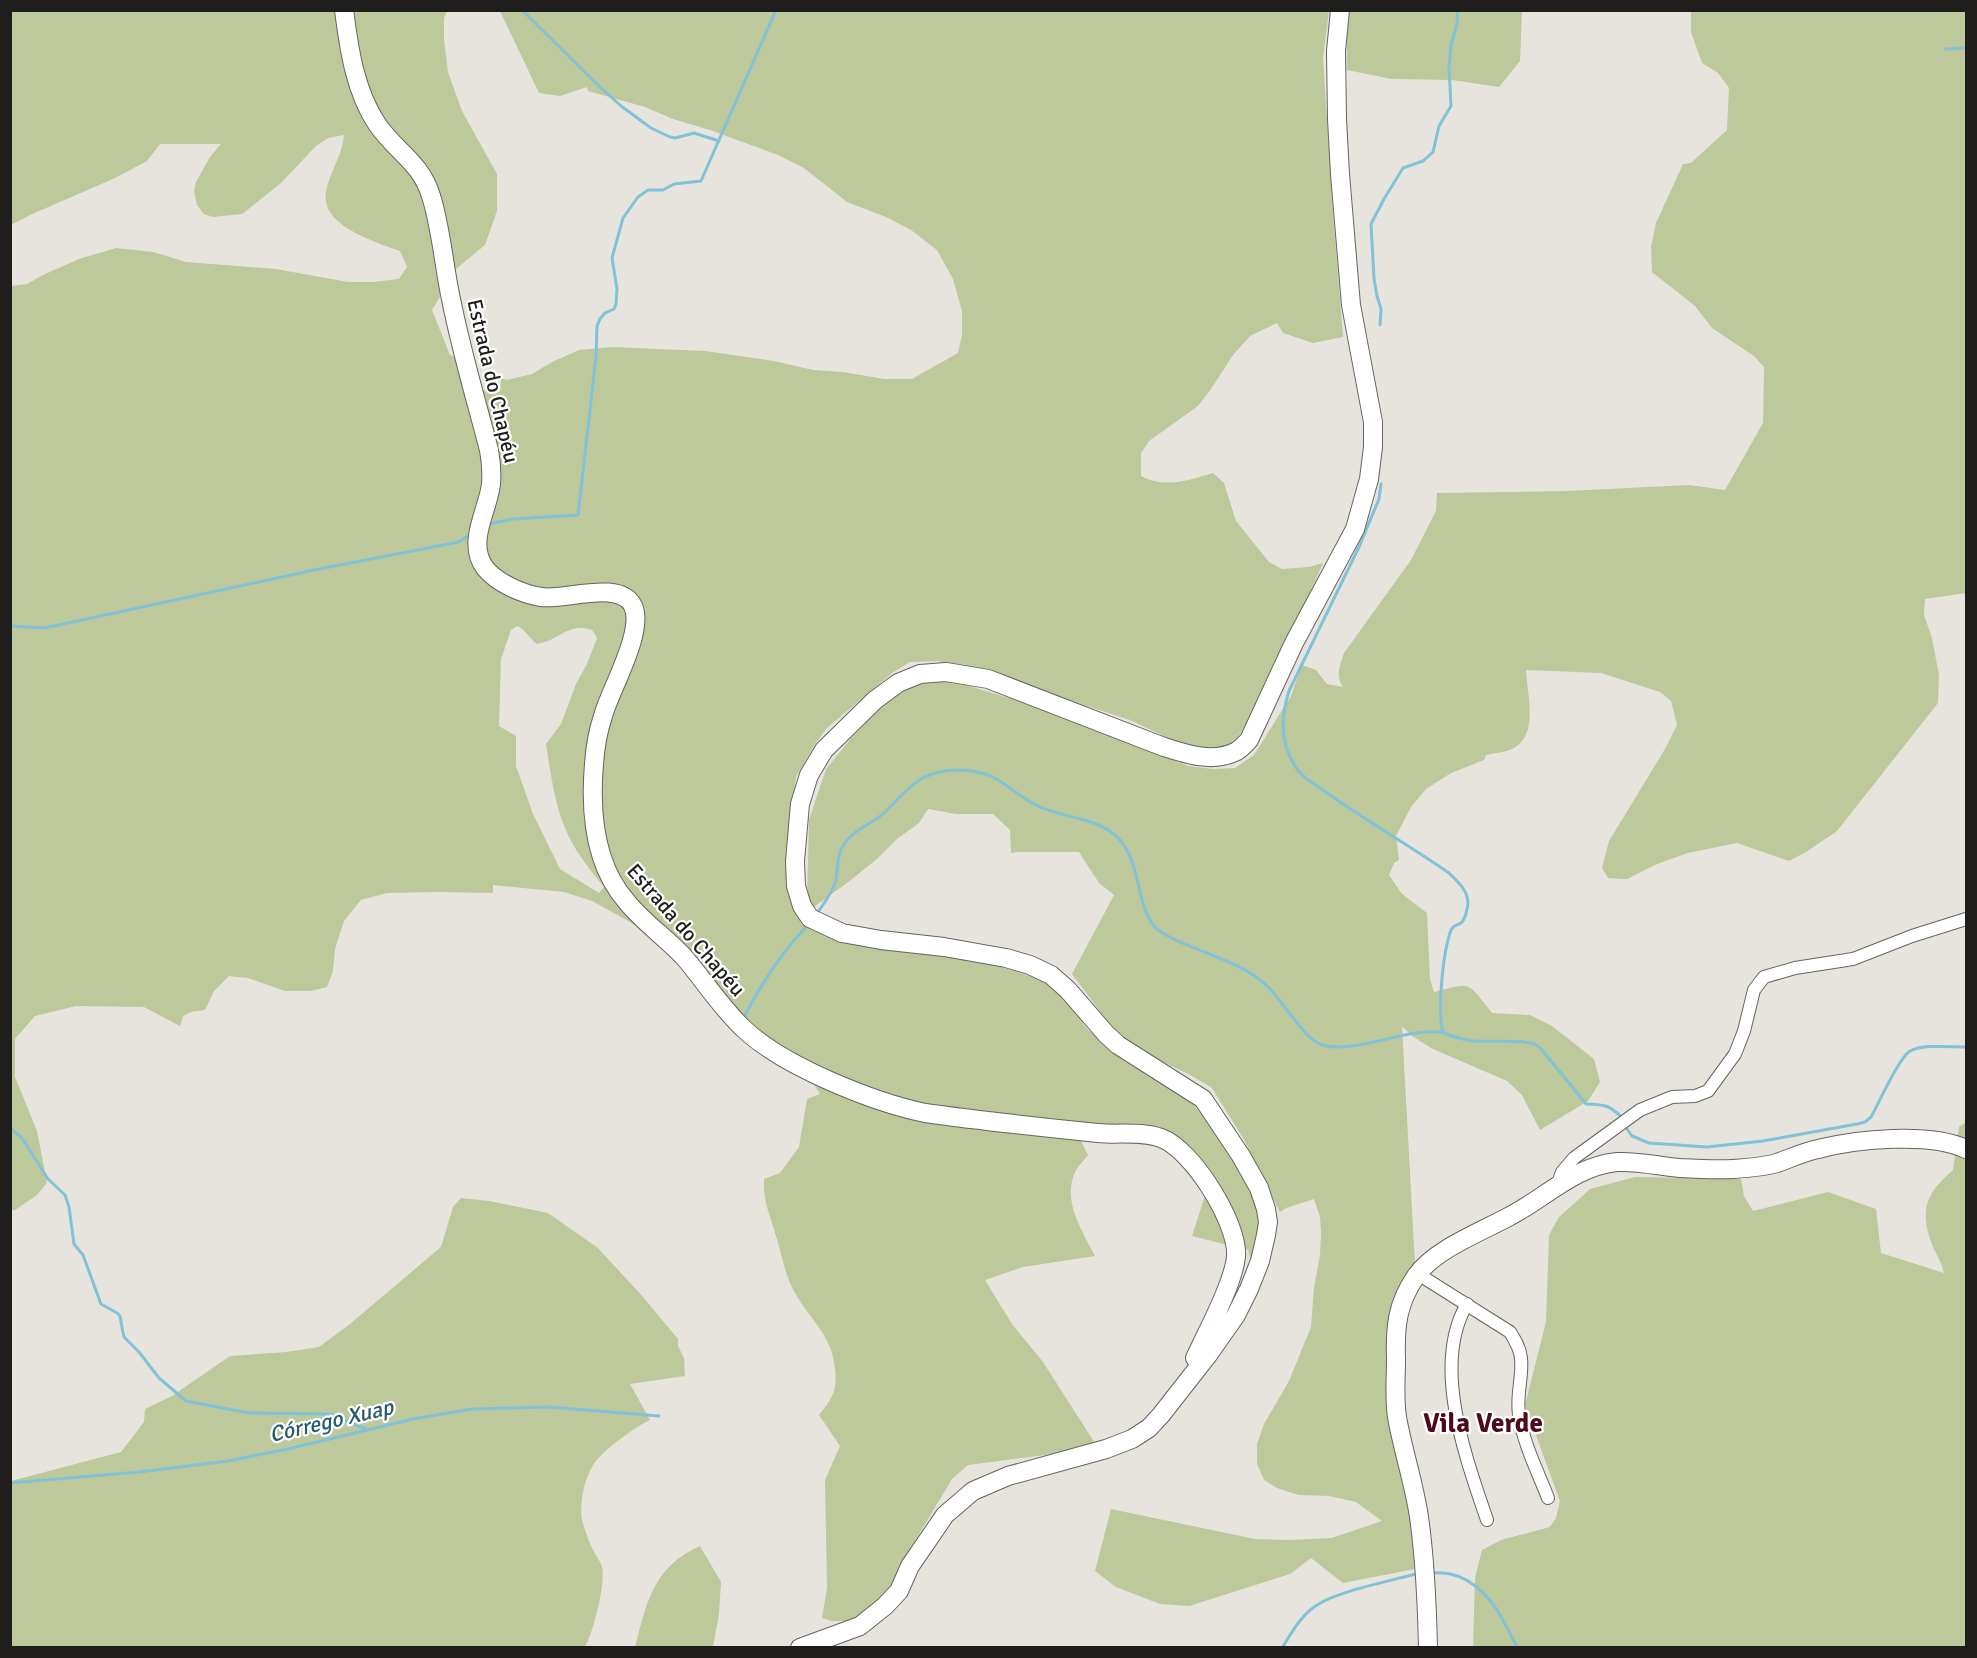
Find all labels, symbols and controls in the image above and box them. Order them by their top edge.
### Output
street label: Estrada do Chapéu [461,296,525,466]
street label: Estrada do Chapéu [621,858,751,1002]
water label: Córrego Xuap [266,1393,397,1448]
district label: Vila Verde [1423,1407,1543,1440]

